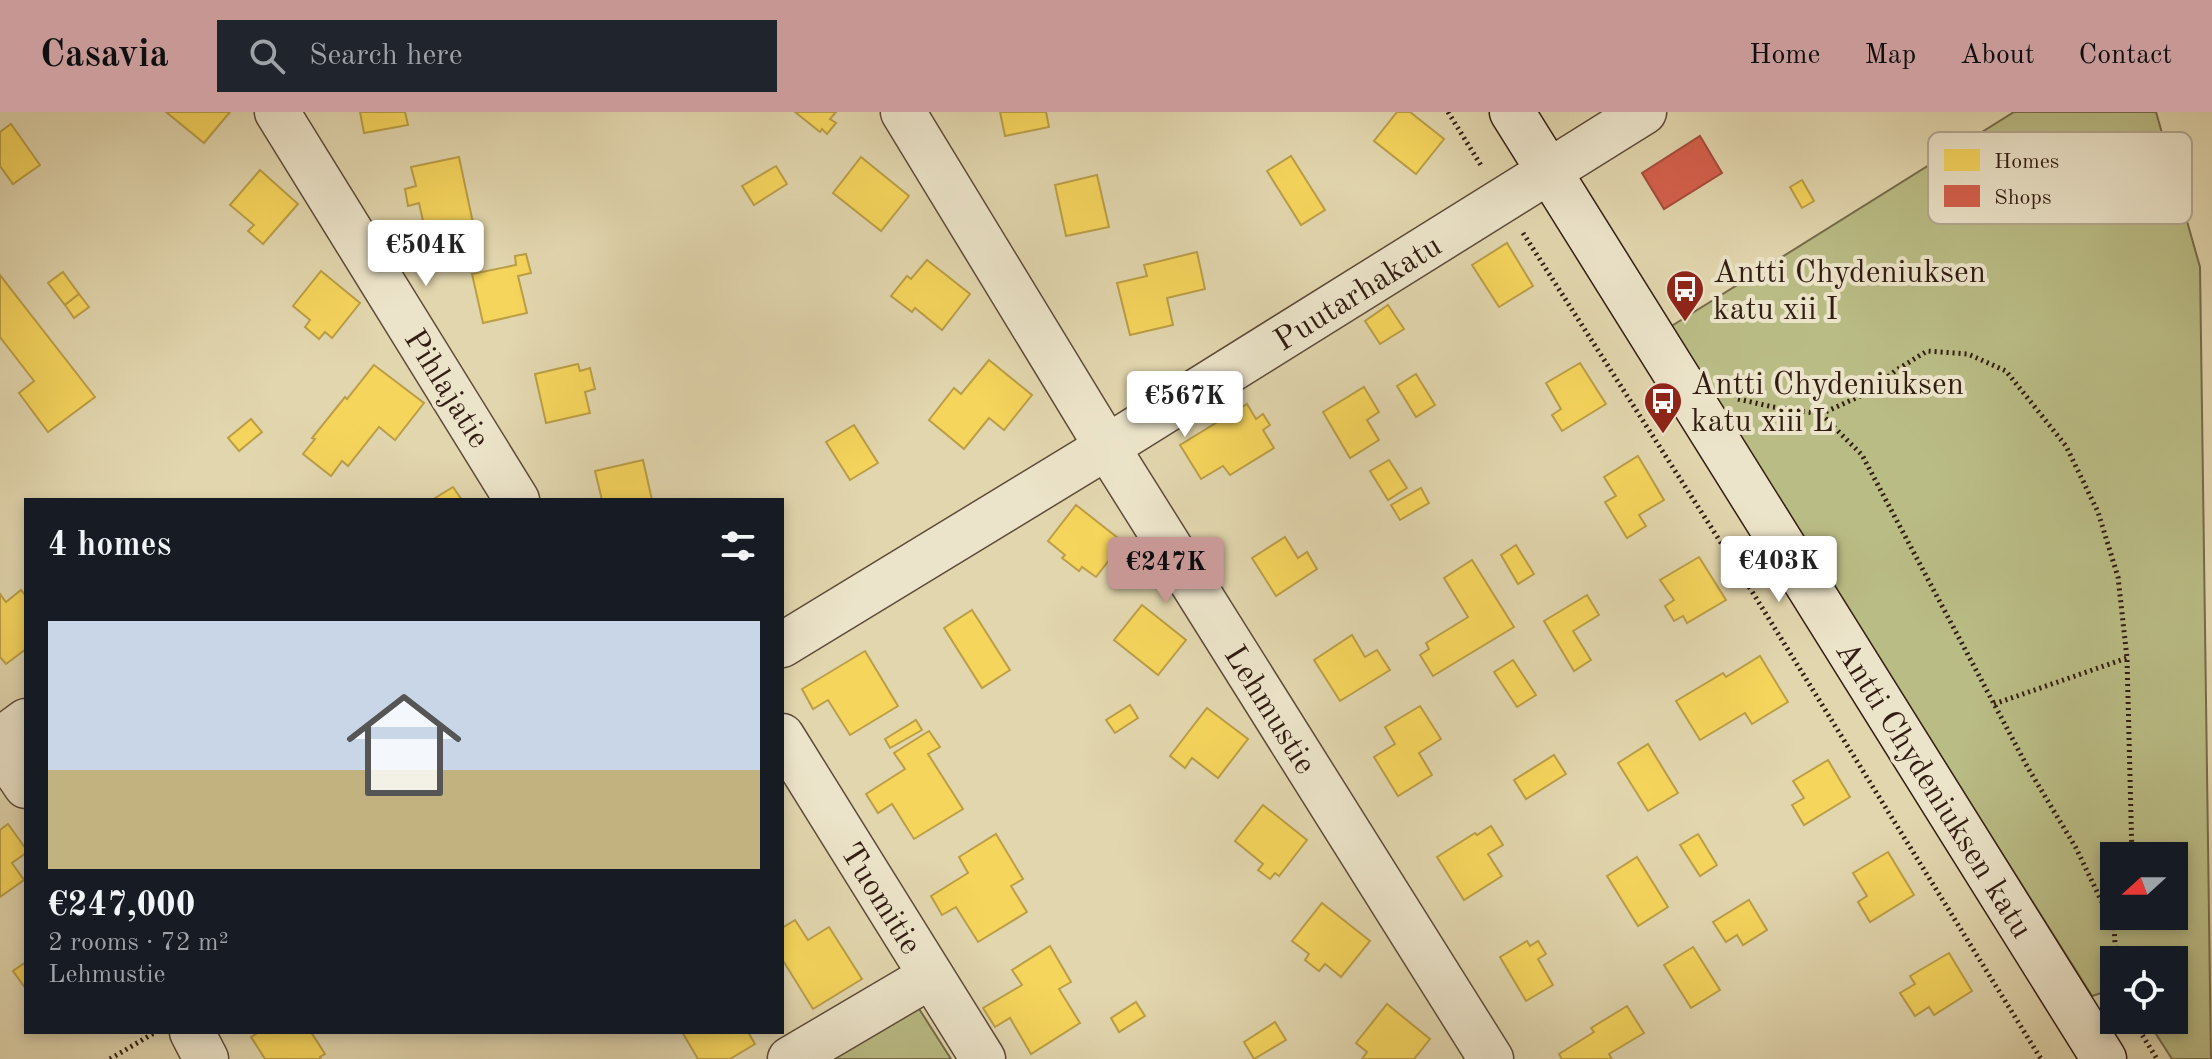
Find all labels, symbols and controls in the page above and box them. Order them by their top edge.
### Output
search box [217,20,777,92]
icon: search [245,34,289,78]
text: Casavia [40,37,169,75]
text: Search here [309,41,462,71]
text: Home [1749,42,1820,70]
text: Map [1864,42,1916,70]
text: About [1960,42,2035,70]
text: Contact [2079,42,2172,70]
legend [1928,132,2192,224]
text: Homes [1994,151,2059,173]
text: Shops [1994,187,2051,209]
pin: €504K [370,220,482,288]
street label: Puutarhakatu [1270,231,1448,358]
text: €504K [386,233,466,259]
place label: Antti Chydeniuksen katu xii I [1713,258,1986,327]
bus stop icon: Antti Chydeniuksen katu xii I [1664,268,1706,323]
street label: Pihlajatie [397,325,494,454]
place label: Antti Chydeniuksen katu xiii L [1691,370,1964,439]
pin: €567K [1129,371,1241,439]
bus stop icon: Antti Chydeniuksen katu xiii L [1642,380,1684,435]
text: €567K [1145,384,1225,410]
icon: filters [716,524,760,568]
text: 4 homes [48,529,171,563]
pin: €403K [1723,536,1835,604]
pin: €247K [1110,537,1222,605]
text: €403K [1739,549,1819,575]
text: €247K [1126,550,1206,576]
street label: Antti Chydeniuksen katu [1828,637,2037,944]
street label: Lehmustie [1217,641,1320,780]
icon: home [332,673,476,817]
street label: Tuomitie [833,838,926,961]
north arrow [2100,842,2188,930]
map controls [2100,842,2188,1034]
text: €247,000 [48,889,196,923]
text: 2 rooms · 72 m² [48,930,229,956]
button: locate [2100,946,2188,1034]
text: Lehmustie [48,962,165,988]

